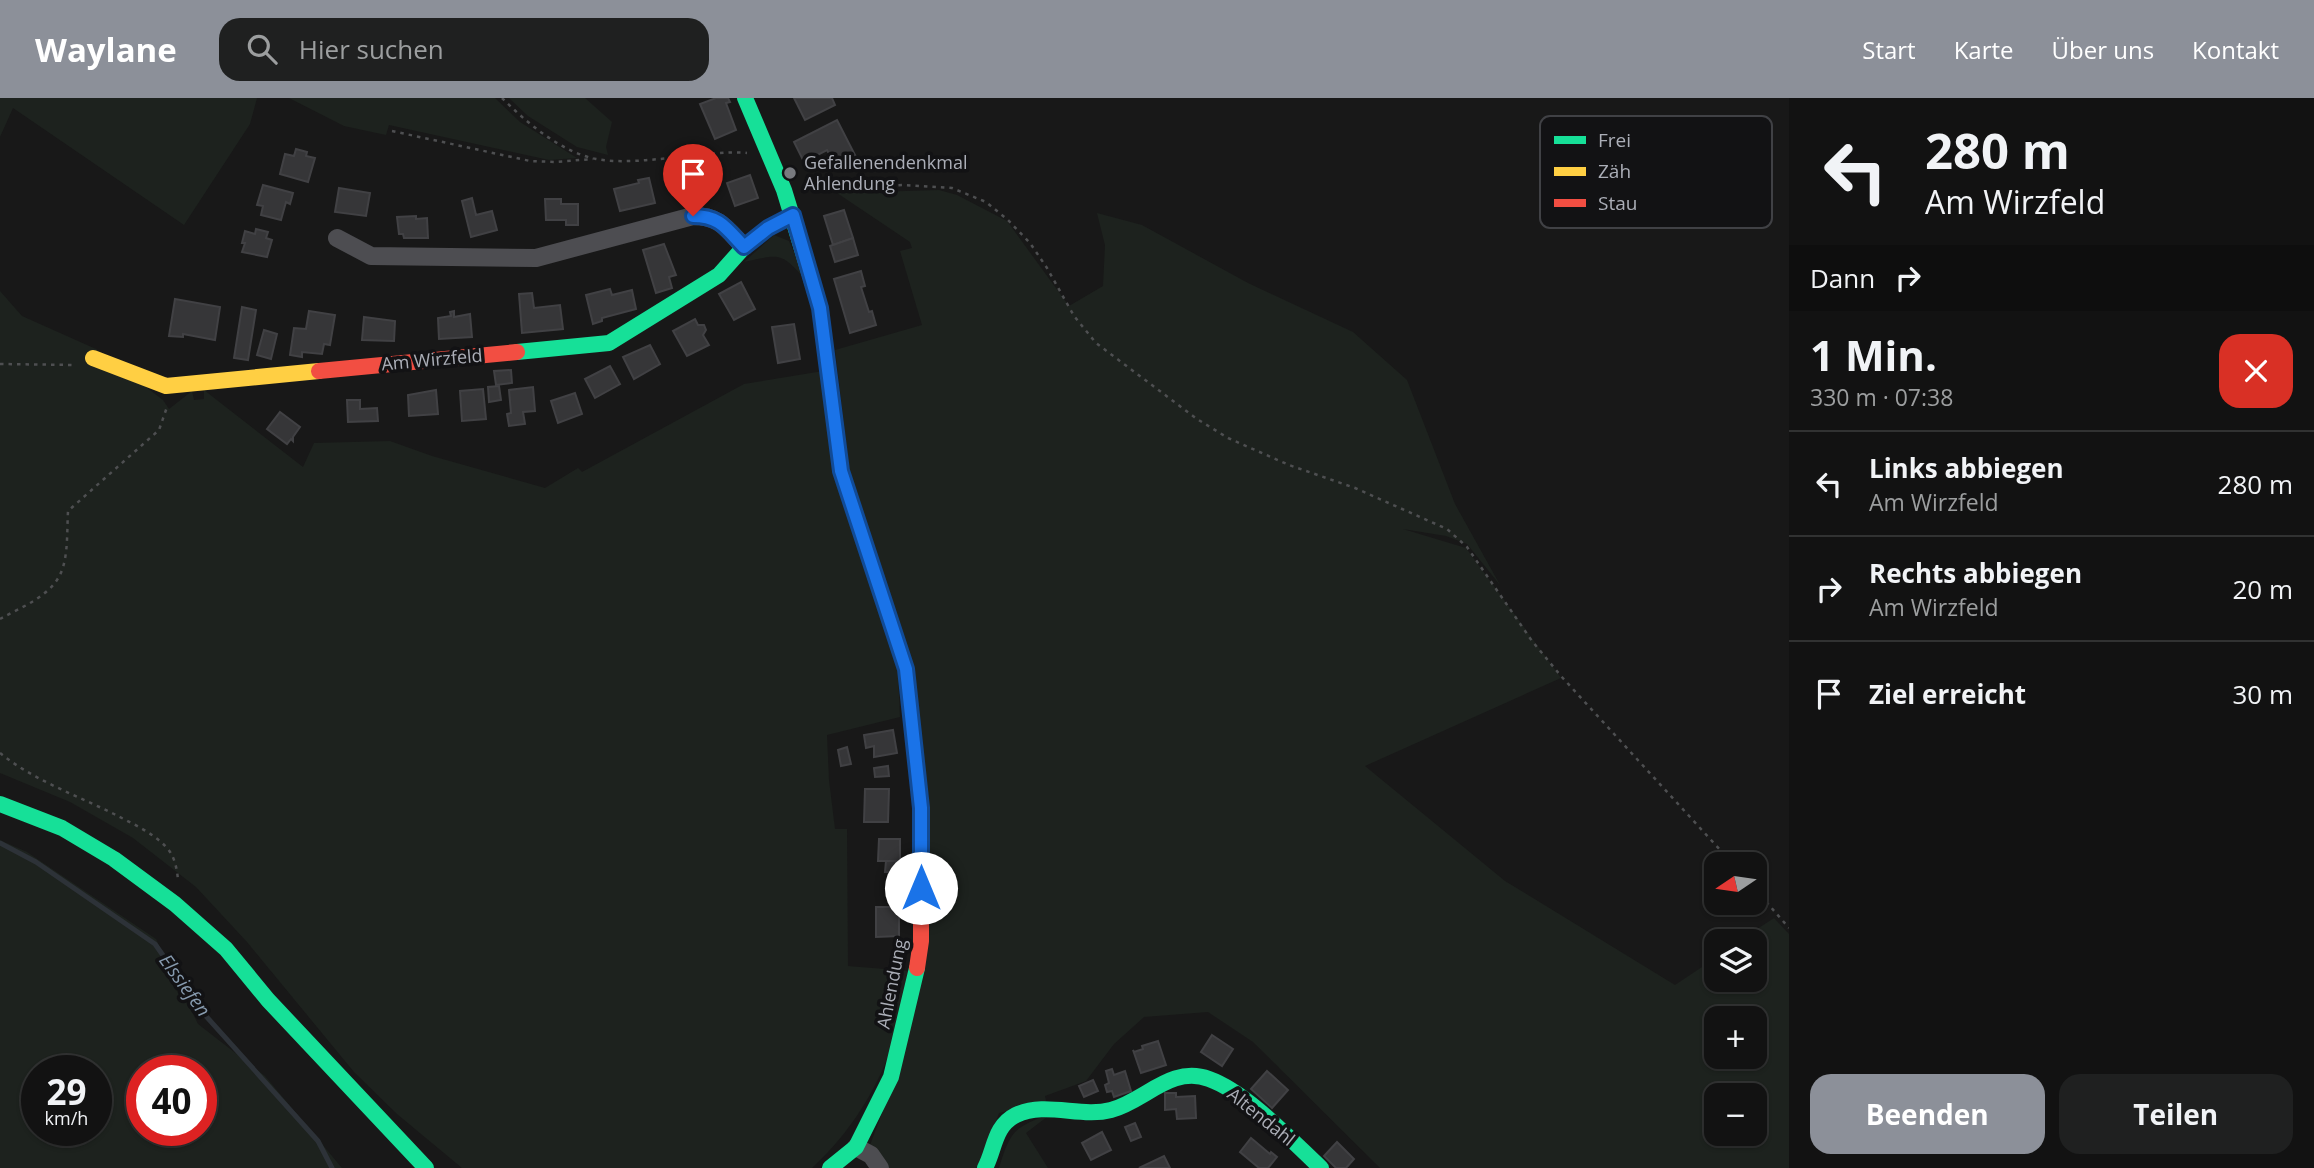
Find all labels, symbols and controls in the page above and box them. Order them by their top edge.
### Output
search box [219,18,709,81]
text: Waylane [35,27,177,72]
icon: search [243,30,281,68]
text: Hier suchen [299,31,444,67]
text: Start [1862,33,1916,66]
text: Karte [1954,33,2014,66]
text: Über uns [2052,33,2154,66]
text: Kontakt [2192,33,2279,66]
legend [1540,116,1772,228]
text: 280 m [1925,117,2070,183]
icon: left [1810,126,1901,217]
text: Frei [1598,127,1631,153]
pin [663,144,723,216]
place label: Gefallenendenkmal Ahlendung [804,150,967,195]
icon: arrive [674,155,712,193]
text: Zäh [1598,158,1631,184]
marker: Gefallenendenkmal Ahlendung [782,165,798,181]
text: Am Wirzfeld [1925,180,2105,223]
text: Stau [1598,190,1637,216]
icon: right [1889,259,1927,297]
text: Dann [1810,260,1875,296]
text: 1 Min. [1810,326,1937,383]
button: close [2219,334,2293,408]
street label: Am Wirzfeld [380,343,483,375]
text: 330 m · 07:38 [1810,381,1953,413]
text: Links abbiegen [1869,450,2064,486]
icon: left [1810,465,1848,503]
text: 280 m [2218,466,2293,502]
text: Am Wirzfeld [1869,486,1999,518]
text: Rechts abbiegen [1869,555,2082,591]
icon: right [1810,570,1848,608]
text: 20 m [2232,571,2293,607]
text: Am Wirzfeld [1869,591,1999,623]
icon: arrive [1810,675,1848,713]
text: Ziel erreicht [1869,676,2026,712]
text: 30 m [2232,676,2293,712]
position arrow [884,851,958,925]
north arrow [1704,852,1768,915]
map controls [1704,852,1767,1146]
button: layers [1704,929,1767,992]
street label: Ahlendung [871,937,912,1031]
water label: Elssiefen [153,948,217,1022]
button: + [1704,1006,1767,1069]
speed limit sign: 40 [126,1055,217,1146]
text: 29 [46,1068,87,1115]
button: Beenden [1810,1074,2045,1154]
button: Teilen [2059,1074,2293,1154]
street label: Altendahl [1223,1082,1300,1151]
button: − [1704,1083,1767,1146]
text: km/h [45,1106,88,1130]

